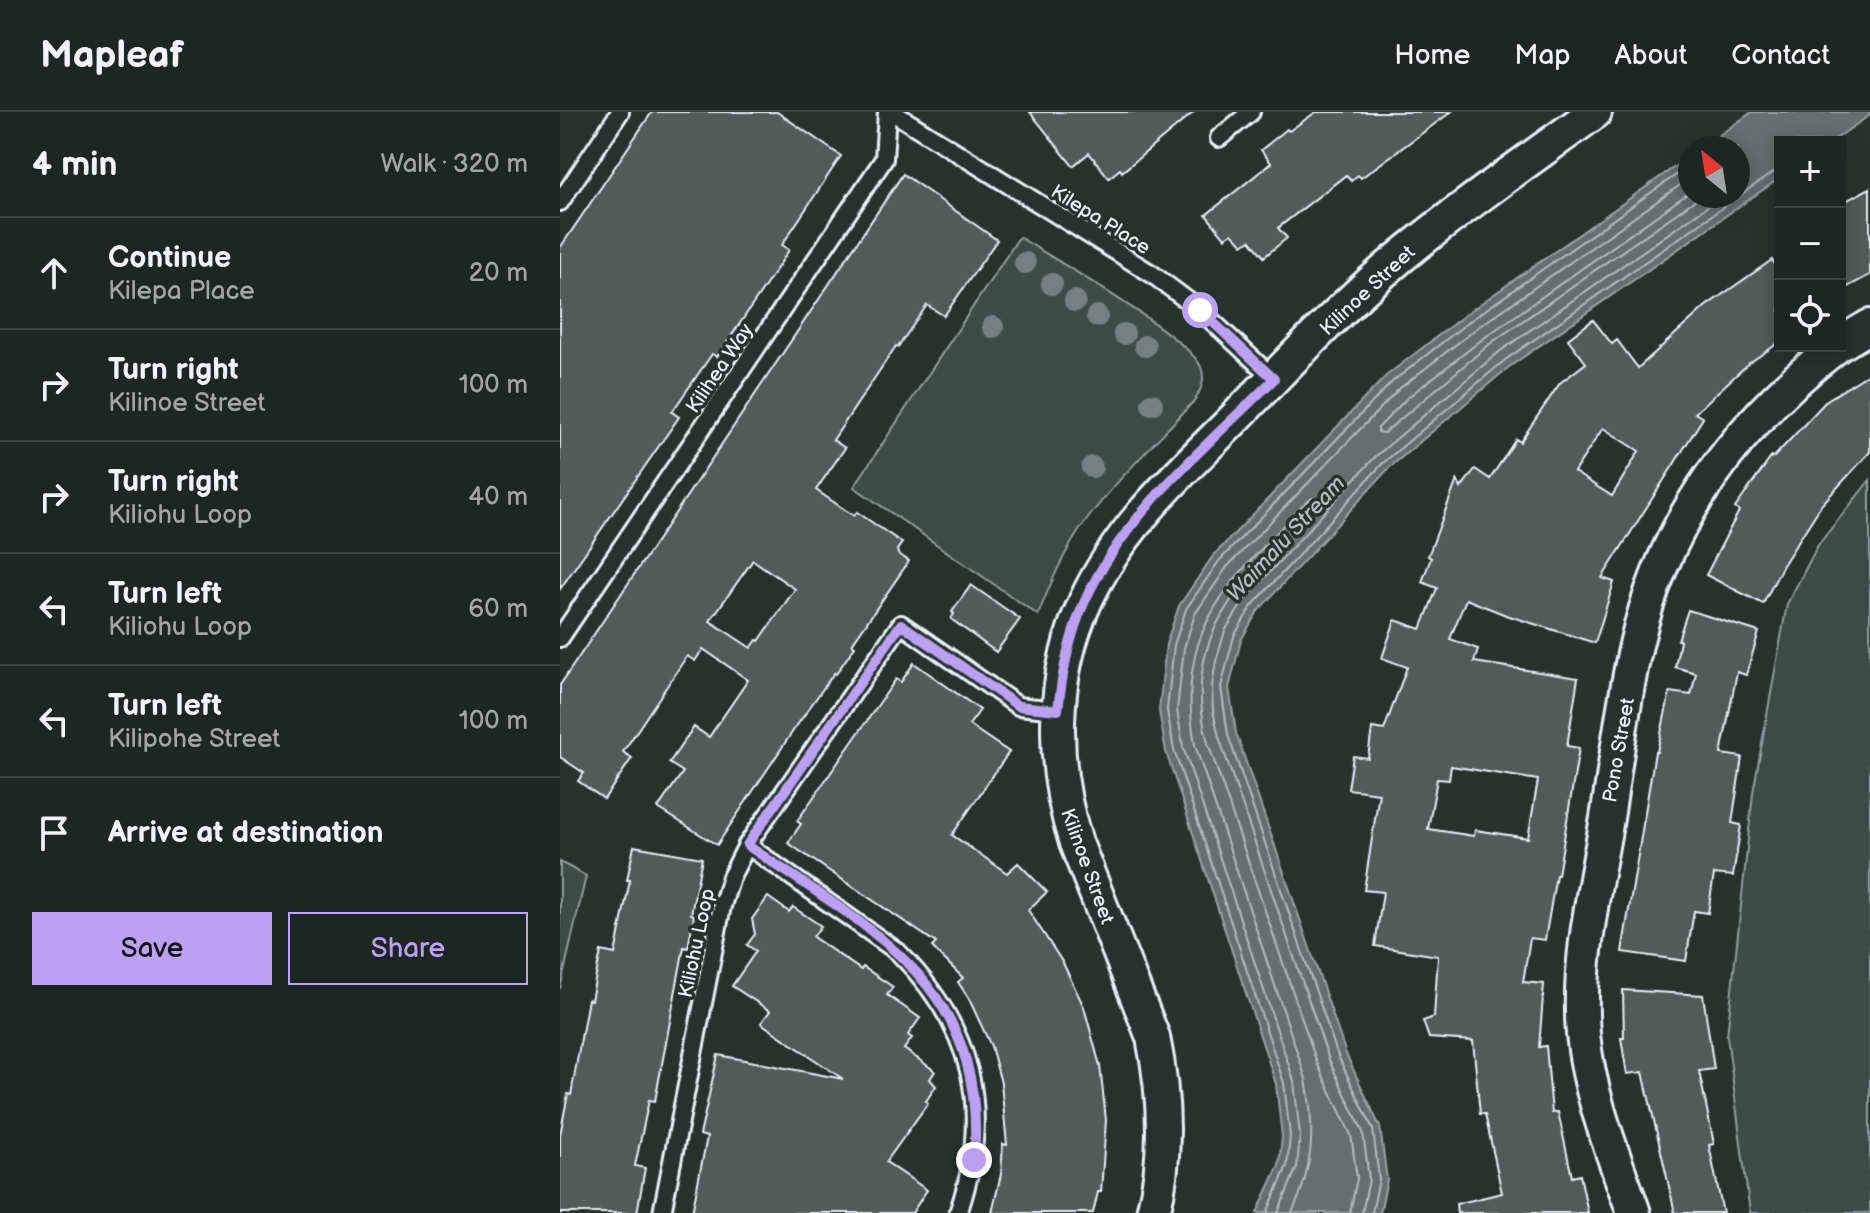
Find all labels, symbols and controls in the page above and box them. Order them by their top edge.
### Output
text: Mapleaf [40,33,184,78]
text: Home [1394,39,1470,72]
text: Map [1514,39,1571,72]
text: About [1615,39,1687,72]
text: Contact [1731,39,1830,72]
north arrow [1678,136,1750,208]
map controls [1774,136,1846,352]
button: + [1774,136,1846,208]
text: 4 min [32,144,118,185]
text: Walk · 320 m [380,149,528,180]
street label: Kilepa Place [1046,180,1155,260]
button: − [1774,208,1846,280]
text: Continue [108,240,231,276]
street label: Kilinoe Street [1315,241,1420,341]
icon: ahead [32,251,76,295]
text: 20 m [469,258,528,289]
text: Kilepa Place [108,276,255,307]
button: locate [1774,280,1846,352]
route start [1182,292,1218,328]
street label: Kilihea Way [681,319,759,418]
text: Turn right [108,352,239,388]
icon: right [32,363,76,407]
text: 100 m [459,370,528,401]
text: Kilinoe Street [108,388,265,419]
text: Turn right [108,464,239,500]
water label: Waimalu Stream [1221,471,1351,607]
icon: right [32,475,76,519]
text: 40 m [468,482,528,513]
text: Kiliohu Loop [108,500,252,531]
text: Turn left [108,576,222,612]
icon: left [32,587,76,631]
text: 60 m [468,594,528,625]
text: Kiliohu Loop [108,612,252,643]
text: Turn left [108,688,222,724]
street label: Pono Street [1598,696,1640,804]
icon: left [32,699,76,743]
text: 100 m [459,706,528,737]
text: Kilipohe Street [108,724,280,755]
street label: Kilinoe Street [1055,805,1119,927]
icon: arrive [32,811,76,855]
text: Arrive at destination [108,815,384,851]
street label: Kiliohu Loop [674,887,720,1000]
button: Save [32,912,272,985]
button: Share [288,912,528,985]
route end [956,1142,992,1178]

